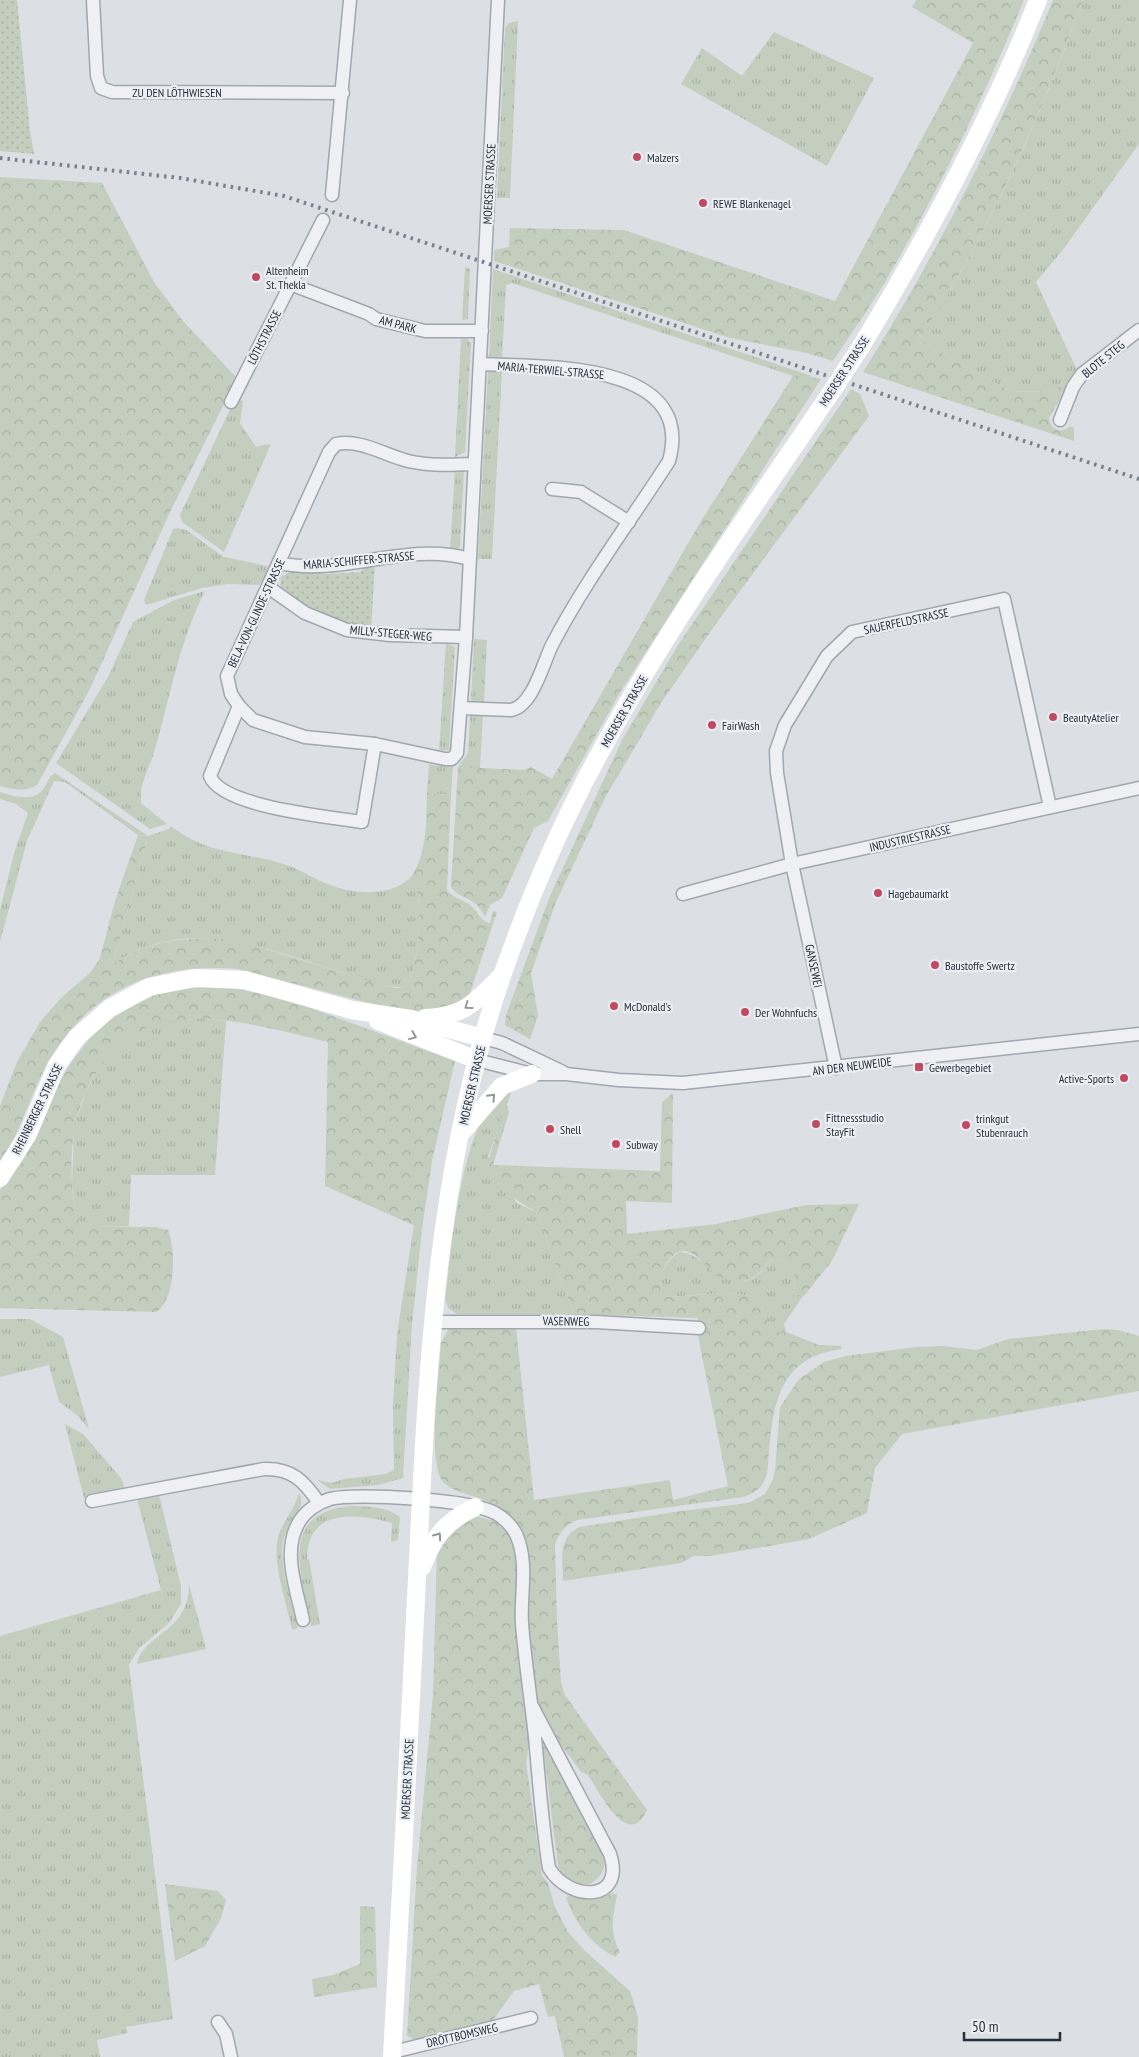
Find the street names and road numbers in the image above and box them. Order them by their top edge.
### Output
street label: ZU DEN LÖTHWIESEN [132,85,222,100]
street label: MOERSER STRASSE [479,143,499,225]
street label: LÖTHSTRASSE [244,307,284,367]
street label: AM PARK [378,312,418,336]
street label: MOERSER STRASSE [816,333,872,409]
street label: BLOTE STEG [1079,337,1127,381]
street label: MARIA-TERWIEL-STRASSE [497,358,605,382]
street label: MARIA-SCHIFFER-STRASSE [303,548,415,572]
street label: BELA-VON-GLINDE-STRASSE [224,556,288,670]
street label: SAUERFELDSTRASSE [862,605,950,637]
street label: MILLY-STEGER-WEG [349,622,433,644]
street label: MOERSER STRASSE [597,672,651,750]
street label: INDUSTRIESTRASSE [868,821,952,855]
street label: GANSEWEI [802,943,826,989]
street label: MOERSER STRASSE [456,1044,488,1126]
street label: AN DER NEUWEIDE [812,1054,892,1078]
street label: RHEINBERGER STRASSE [9,1061,65,1157]
street label: VASENWEG [542,1313,590,1329]
street label: MOERSER STRASSE [397,1738,417,1820]
street label: DRÖTTBOMSWEG [425,2019,499,2051]

